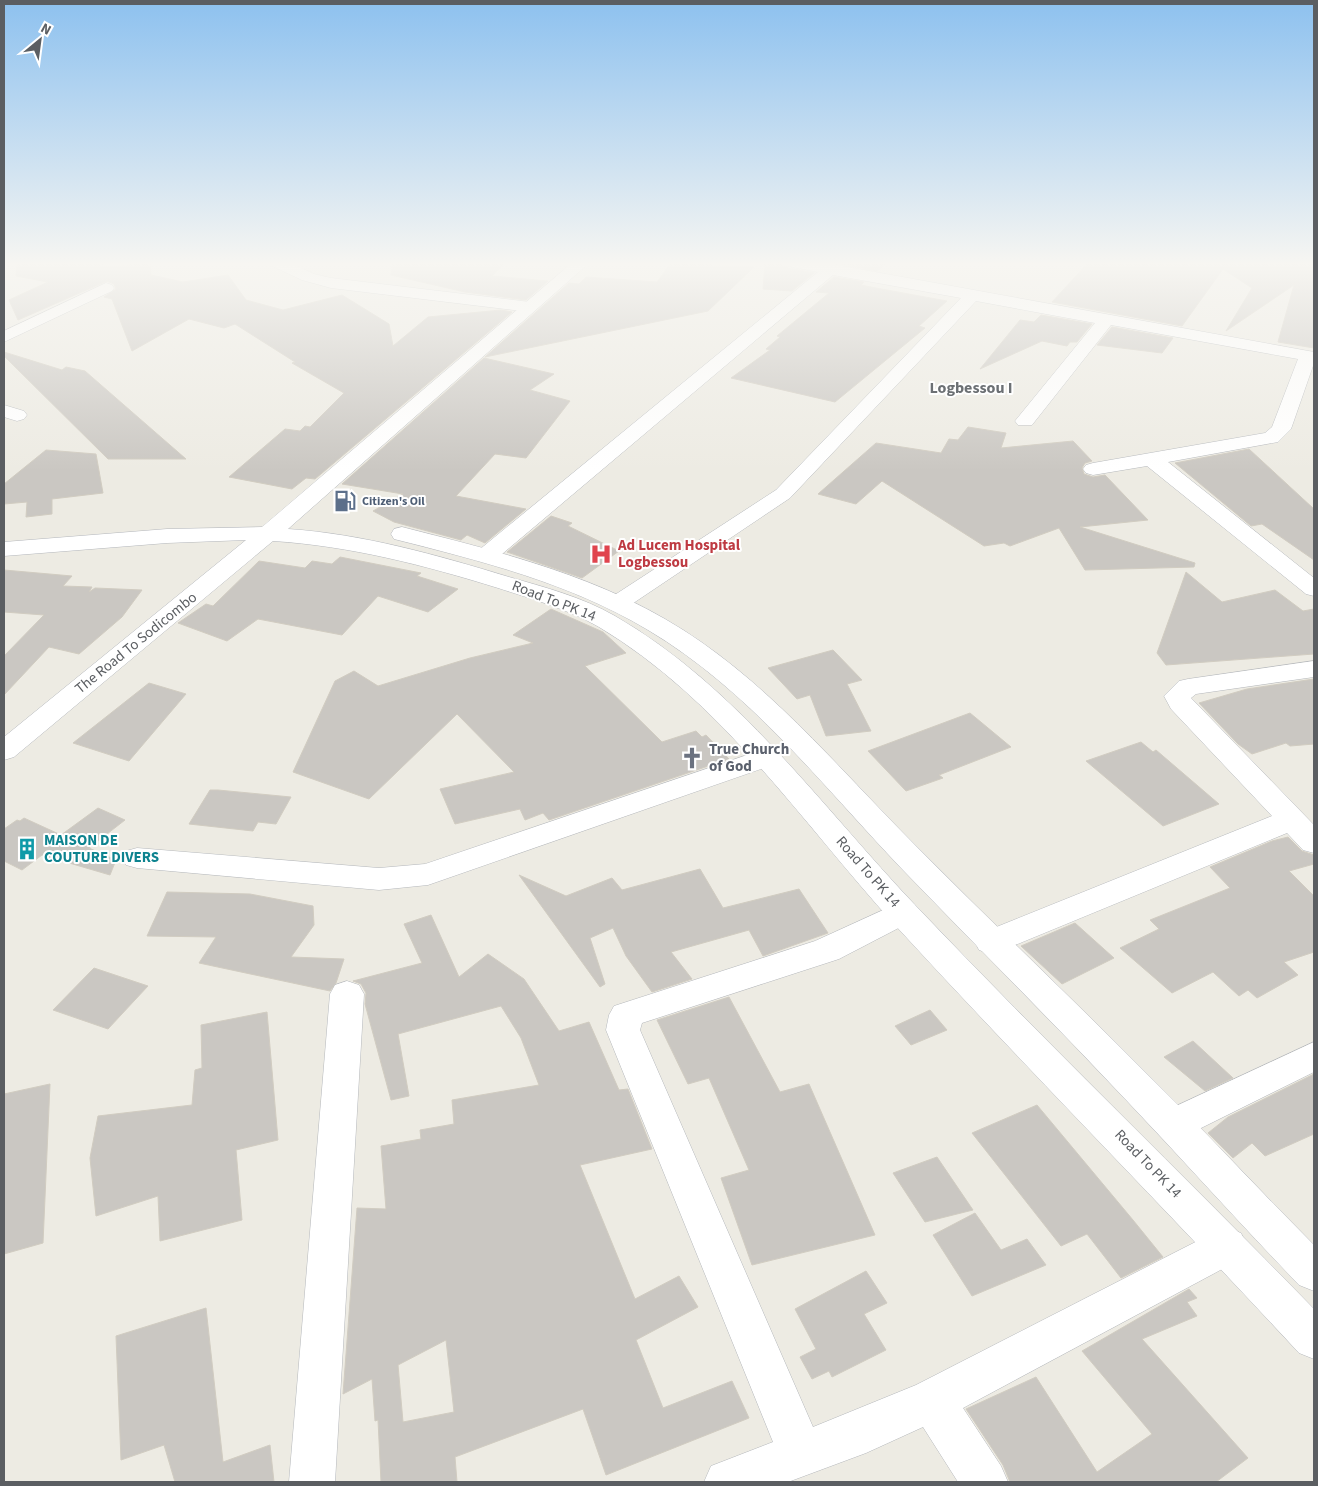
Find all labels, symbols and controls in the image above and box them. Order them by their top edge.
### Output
north arrow [15,15,65,65]
text: N [37,19,55,41]
district label: Logbessou I [929,377,1013,399]
fuel station icon: Citizen's Oil [332,488,358,514]
place label: Citizen's Oil [362,493,425,510]
place label: Ad Lucem Hospital Logbessou [617,535,741,573]
hospital icon: Ad Lucem Hospital Logbessou [588,541,614,567]
street label: Road To PK 14 [509,575,600,627]
street label: The Road To Sodicombo [70,587,202,699]
place label: True Church of God [709,739,789,777]
church icon: True Church of God [679,745,705,771]
place label: MAISON DE COUTURE DIVERS [44,830,159,868]
street label: Road To PK 14 [831,832,905,913]
building icon: MAISON DE COUTURE DIVERS [14,836,40,862]
street label: Road To PK 14 [1110,1125,1187,1203]

